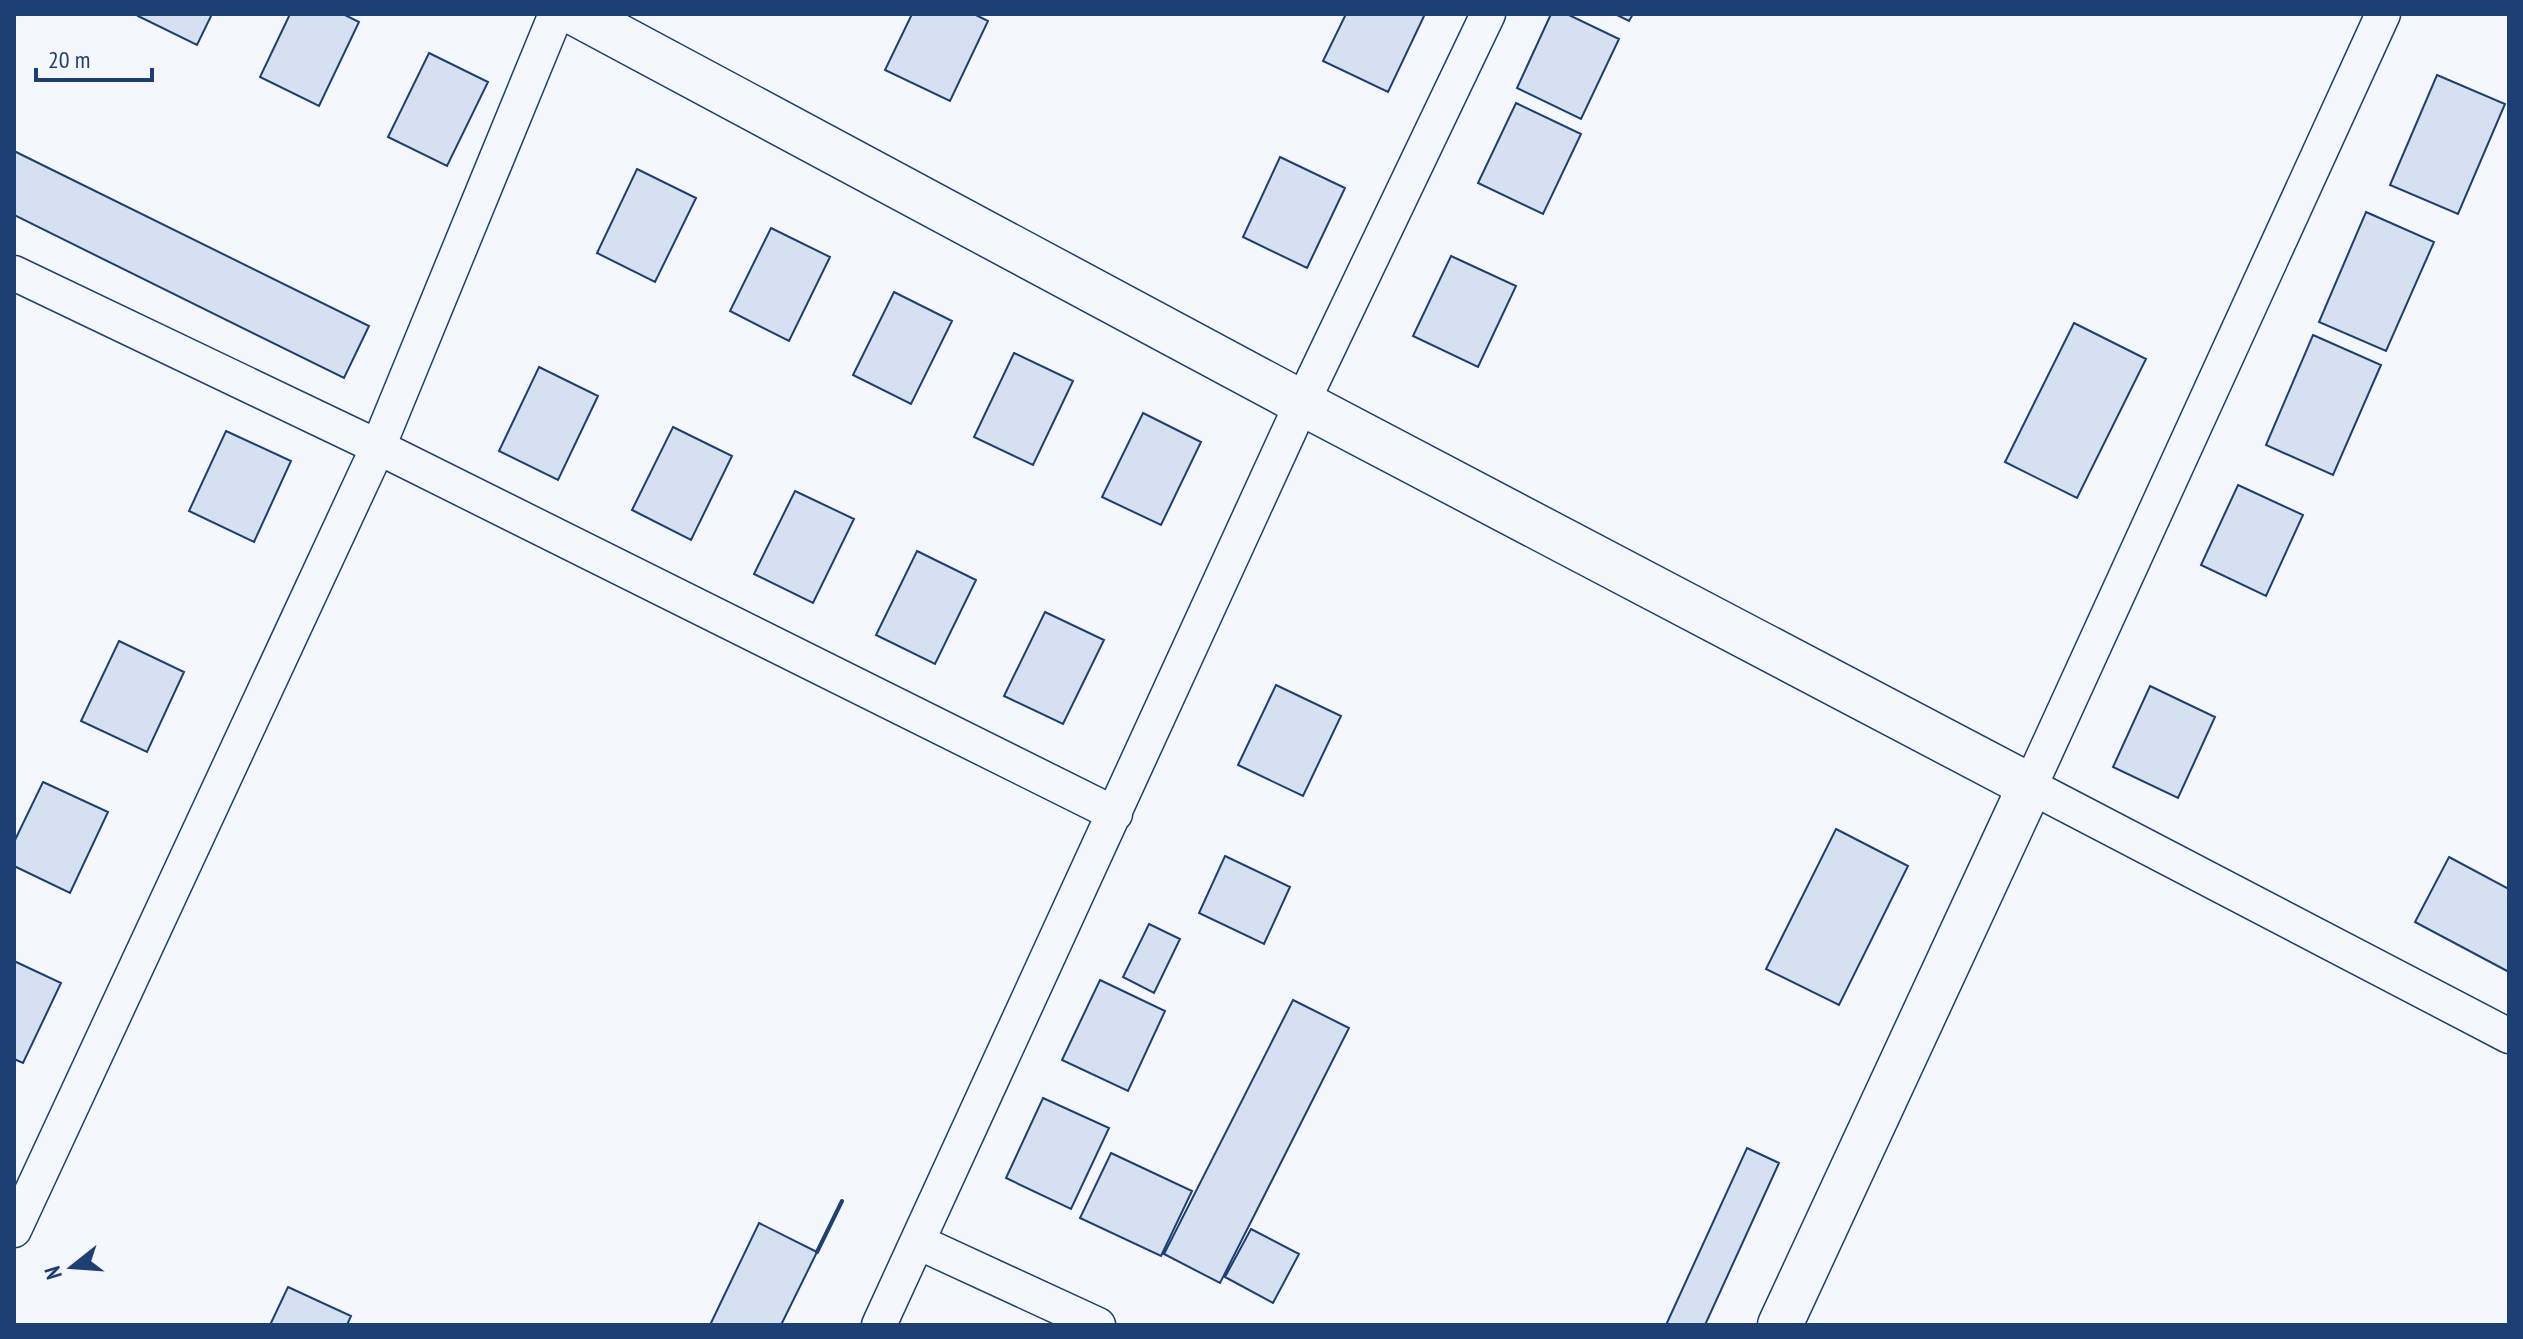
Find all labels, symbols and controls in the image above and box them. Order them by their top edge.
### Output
scale bar [36,32,152,82]
text: 20 m [48,44,90,75]
north arrow [32,1227,112,1307]
text: N [38,1263,68,1283]

